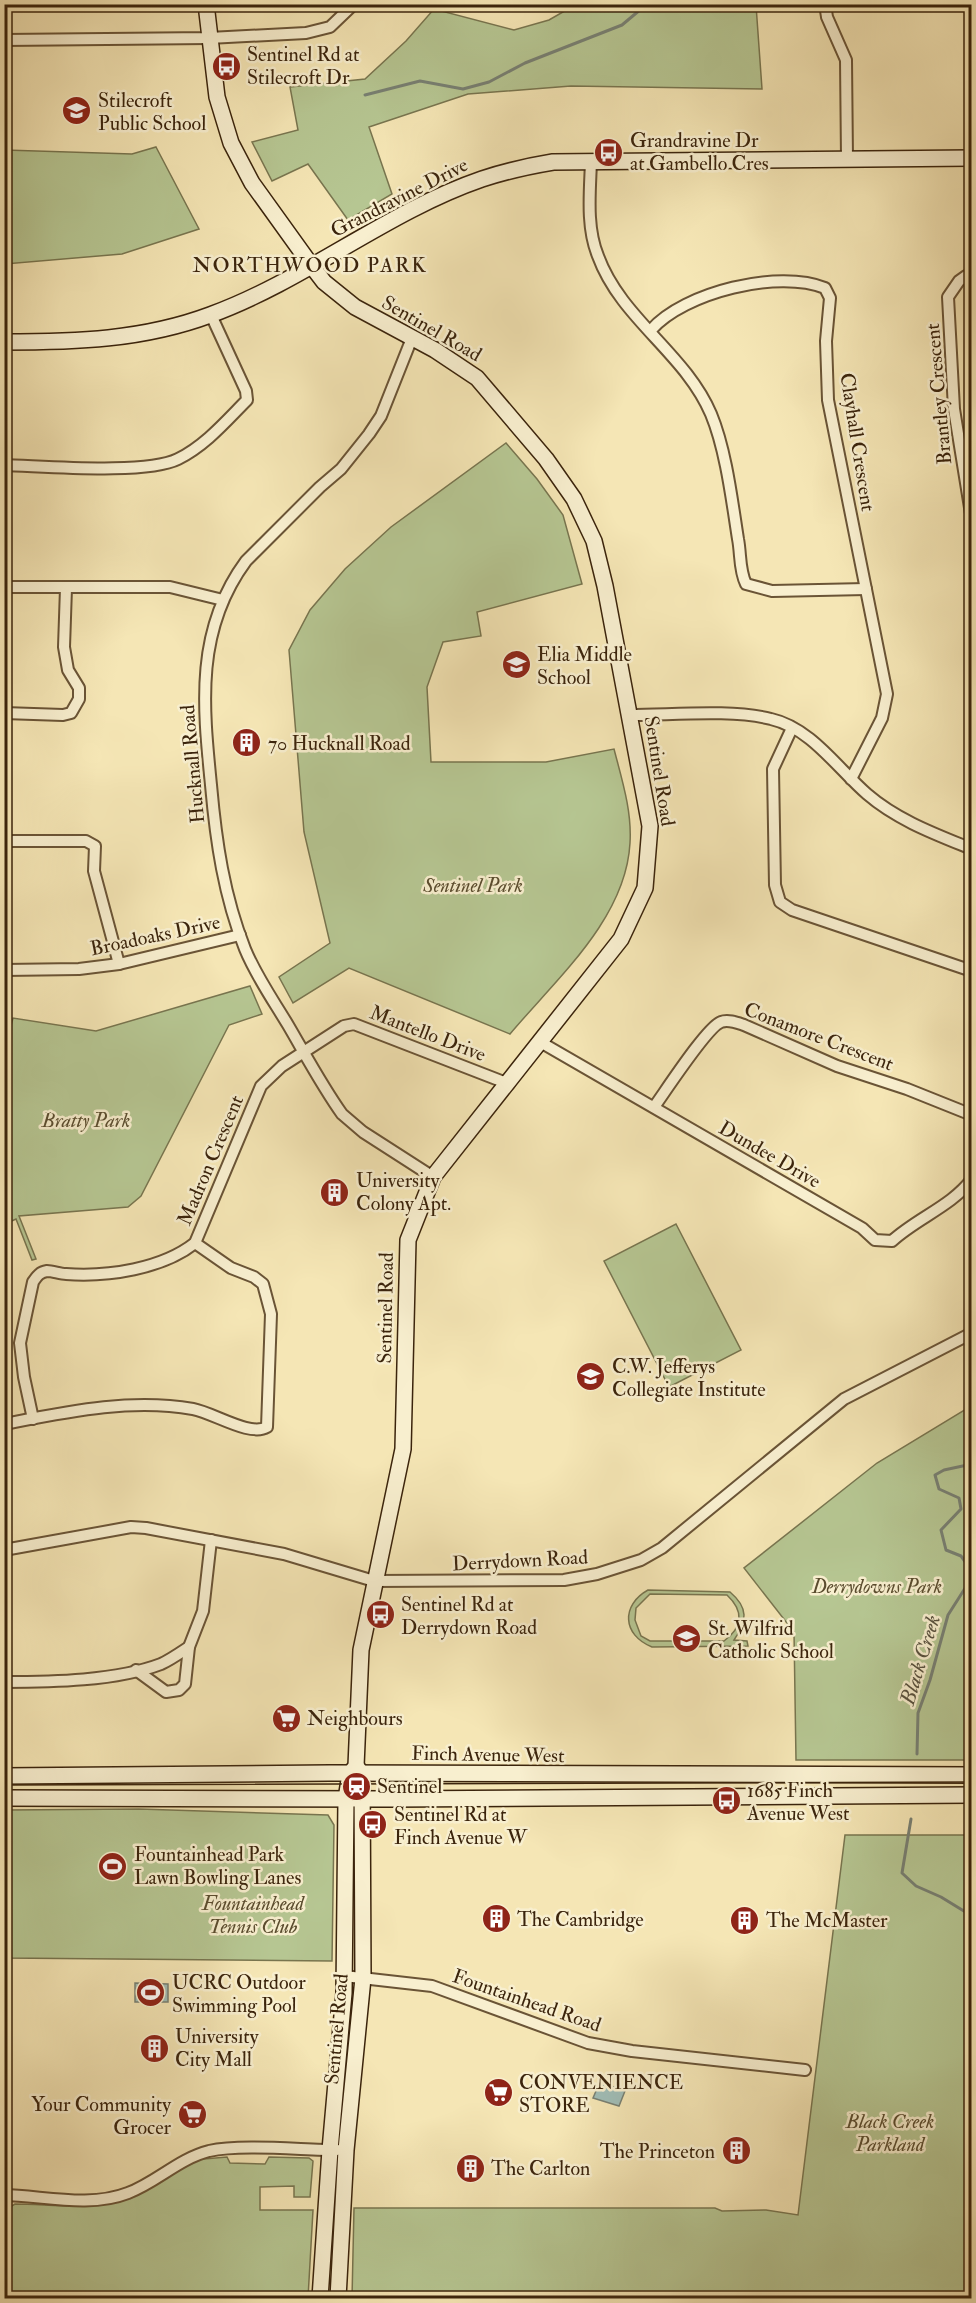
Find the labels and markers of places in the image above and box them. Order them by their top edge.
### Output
place label: Sentinel Rd at Stilecroft Dr [247,42,360,90]
bus stop icon: Sentinel Rd at Stilecroft Dr [210,50,242,82]
place label: Stilecroft Public School [98,88,206,136]
school or university icon: Stilecroft Public School [61,95,93,127]
place label: Grandravine Dr at Gambello Cres [630,128,769,176]
bus stop icon: Grandravine Dr at Gambello Cres [593,136,625,168]
place label: Elia Middle School [537,642,632,690]
school or university icon: Elia Middle School [500,649,532,681]
building icon: 70 Hucknall Road [231,727,263,759]
place label: 70 Hucknall Road [268,731,411,756]
place label: University Colony Apt. [356,1168,451,1217]
building icon: University Colony Apt. [319,1176,351,1208]
place label: C.W. Jefferys Collegiate Institute [612,1354,766,1402]
school or university icon: C.W. Jefferys Collegiate Institute [575,1361,607,1393]
place label: Sentinel Rd at Derrydown Road [401,1592,537,1640]
bus stop icon: Sentinel Rd at Derrydown Road [364,1599,396,1631]
place label: St. Wilfrid Catholic School [708,1616,834,1664]
school or university icon: St. Wilfrid Catholic School [671,1623,703,1655]
supermarket icon: Neighbours [270,1702,302,1734]
place label: Neighbours [307,1706,403,1731]
station icon: Sentinel [340,1770,372,1802]
place label: Sentinel [377,1774,442,1799]
place label: 1685 Finch Avenue West [746,1778,850,1826]
bus stop icon: 1685 Finch Avenue West [710,1785,742,1817]
place label: Sentinel Rd at Finch Avenue W [394,1802,528,1850]
bus stop icon: Sentinel Rd at Finch Avenue W [357,1809,389,1841]
place label: Fountainhead Park Lawn Bowling Lanes [134,1842,301,1890]
sports icon: Fountainhead Park Lawn Bowling Lanes [97,1850,129,1882]
building icon: The Cambridge [480,1903,512,1935]
building icon: The McMaster [729,1904,761,1936]
place label: The Cambridge [517,1907,644,1932]
place label: The McMaster [766,1908,888,1933]
place label: UCRC Outdoor Swimming Pool [172,1970,306,2018]
sports icon: UCRC Outdoor Swimming Pool [135,1977,167,2009]
place label: University City Mall [175,2024,260,2072]
building icon: University City Mall [138,2032,170,2064]
place label: CONVENIENCE STORE [519,2070,683,2118]
supermarket icon: CONVENIENCE STORE [482,2077,514,2109]
place label: Your Community Grocer [31,2092,172,2140]
supermarket icon: Your Community Grocer [176,2099,208,2131]
building icon: The Princeton [720,2135,752,2167]
place label: The Princeton [600,2139,715,2164]
building icon: The Carlton [454,2152,486,2184]
place label: The Carlton [491,2156,590,2181]

